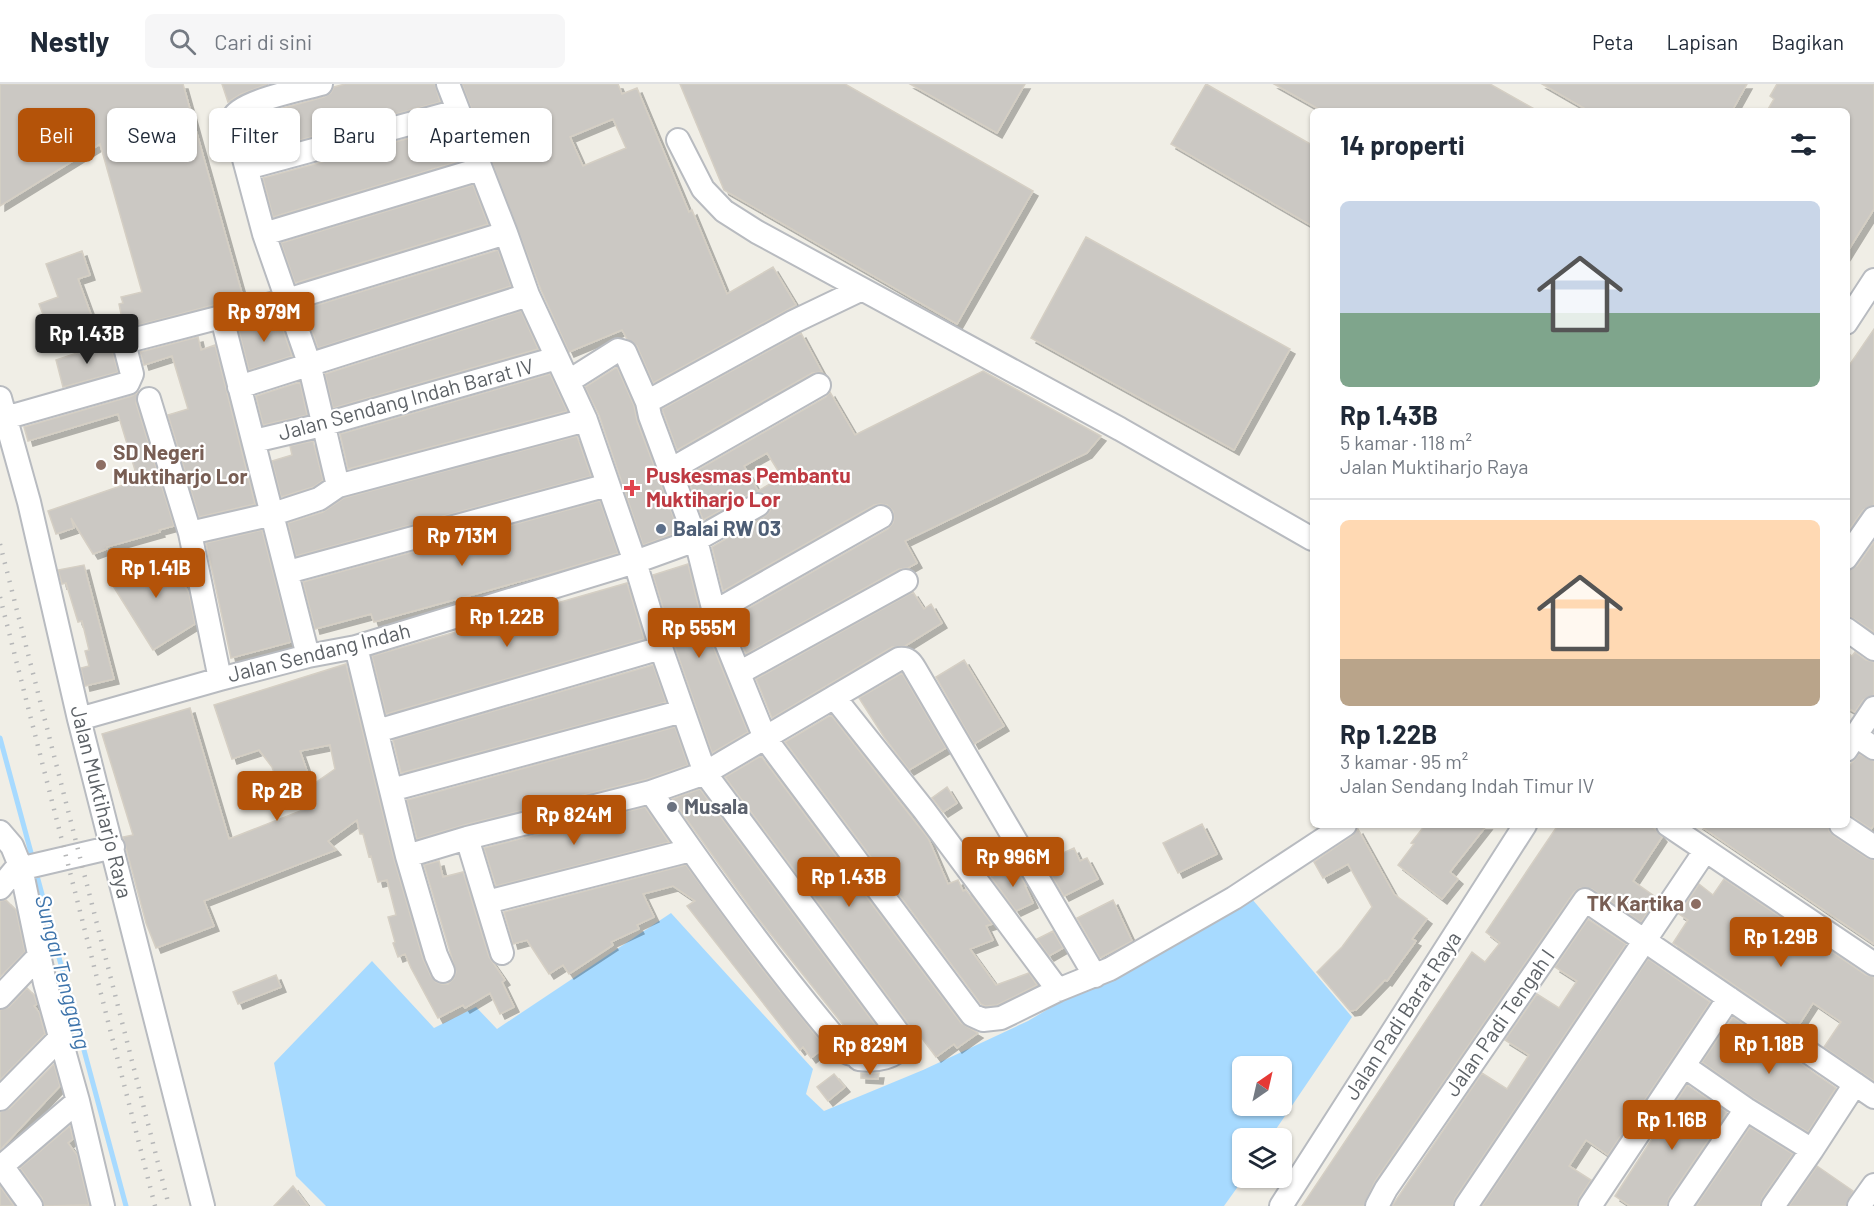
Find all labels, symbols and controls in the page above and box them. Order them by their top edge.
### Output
search box [145,14,565,68]
text: Nestly [30,24,109,58]
icon: search [166,25,199,58]
text: Cari di sini [214,28,312,54]
text: Peta [1592,29,1633,54]
text: Lapisan [1666,29,1738,54]
text: Bagikan [1771,29,1844,54]
chip: Beli [18,108,95,162]
chip: Sewa [107,108,197,162]
chip: Filter [209,108,300,162]
chip: Baru [312,108,396,162]
chip: Apartemen [408,108,552,162]
icon: filters [1787,128,1820,161]
text: 14 properti [1340,129,1465,160]
icon: home [1526,240,1634,348]
pin: Rp 979M [209,292,319,343]
text: Rp 979M [227,299,301,323]
pin: Rp 1.43B [25,314,149,365]
text: Rp 1.43B [49,321,125,345]
street label: Jalan Sendang Indah Barat IV [275,352,536,445]
text: Rp 1.43B [1340,399,1438,430]
text: 5 kamar · 118 m² [1340,430,1472,454]
place label: SD Negeri Muktiharjo Lor [113,439,248,488]
text: Jalan Muktiharjo Raya [1340,454,1528,478]
marker: SD Negeri Muktiharjo Lor [94,458,108,472]
place label: Puskesmas Pembantu Muktiharjo Lor [646,462,851,511]
marker: Puskesmas Pembantu Muktiharjo Lor [623,479,641,497]
place label: Balai RW 03 [673,515,781,540]
pin: Rp 713M [407,516,517,567]
marker: Balai RW 03 [654,522,668,536]
text: Rp 713M [427,523,497,547]
pin: Rp 1.41B [94,548,218,599]
text: Rp 1.41B [121,555,191,579]
icon: home [1526,559,1634,667]
pin: Rp 1.22B [445,597,569,648]
text: Rp 1.22B [470,604,544,628]
pin: Rp 555M [644,608,754,659]
text: Rp 555M [662,615,736,639]
street label: Jalan Sendang Indah [225,617,413,686]
street label: Jalan Muktiharjo Raya [66,703,139,901]
text: Rp 1.22B [1340,718,1437,749]
text: 3 kamar · 95 m² [1340,749,1468,773]
pin: Rp 2B [235,771,319,822]
text: Jalan Sendang Indah Timur IV [1340,773,1594,797]
text: Rp 2B [251,778,303,802]
place label: Musala [684,793,748,818]
pin: Rp 824M [519,795,629,846]
marker: Musala [665,800,679,814]
text: Rp 824M [536,802,612,826]
pin: Rp 996M [958,837,1068,888]
text: Rp 996M [976,844,1050,868]
pin: Rp 1.43B [787,857,911,908]
text: Rp 1.43B [811,864,887,888]
place label: TK Kartika [1587,890,1684,915]
water label: Sungai Tenggang [31,892,97,1052]
marker: TK Kartika [1689,897,1703,911]
pin: Rp 1.29B [1719,917,1843,968]
text: Rp 1.29B [1744,924,1818,948]
street label: Jalan Padi Barat Raya [1338,926,1465,1104]
street label: Jalan Padi Tengah I [1439,944,1559,1101]
pin: Rp 1.18B [1707,1024,1831,1075]
pin: Rp 829M [815,1025,925,1076]
text: Rp 1.18B [1734,1031,1804,1055]
text: Rp 829M [833,1032,907,1056]
north arrow [1232,1056,1292,1116]
map controls [1232,1056,1292,1188]
pin: Rp 1.16B [1610,1100,1734,1151]
text: Rp 1.16B [1637,1107,1707,1131]
button: layers [1232,1128,1292,1188]

